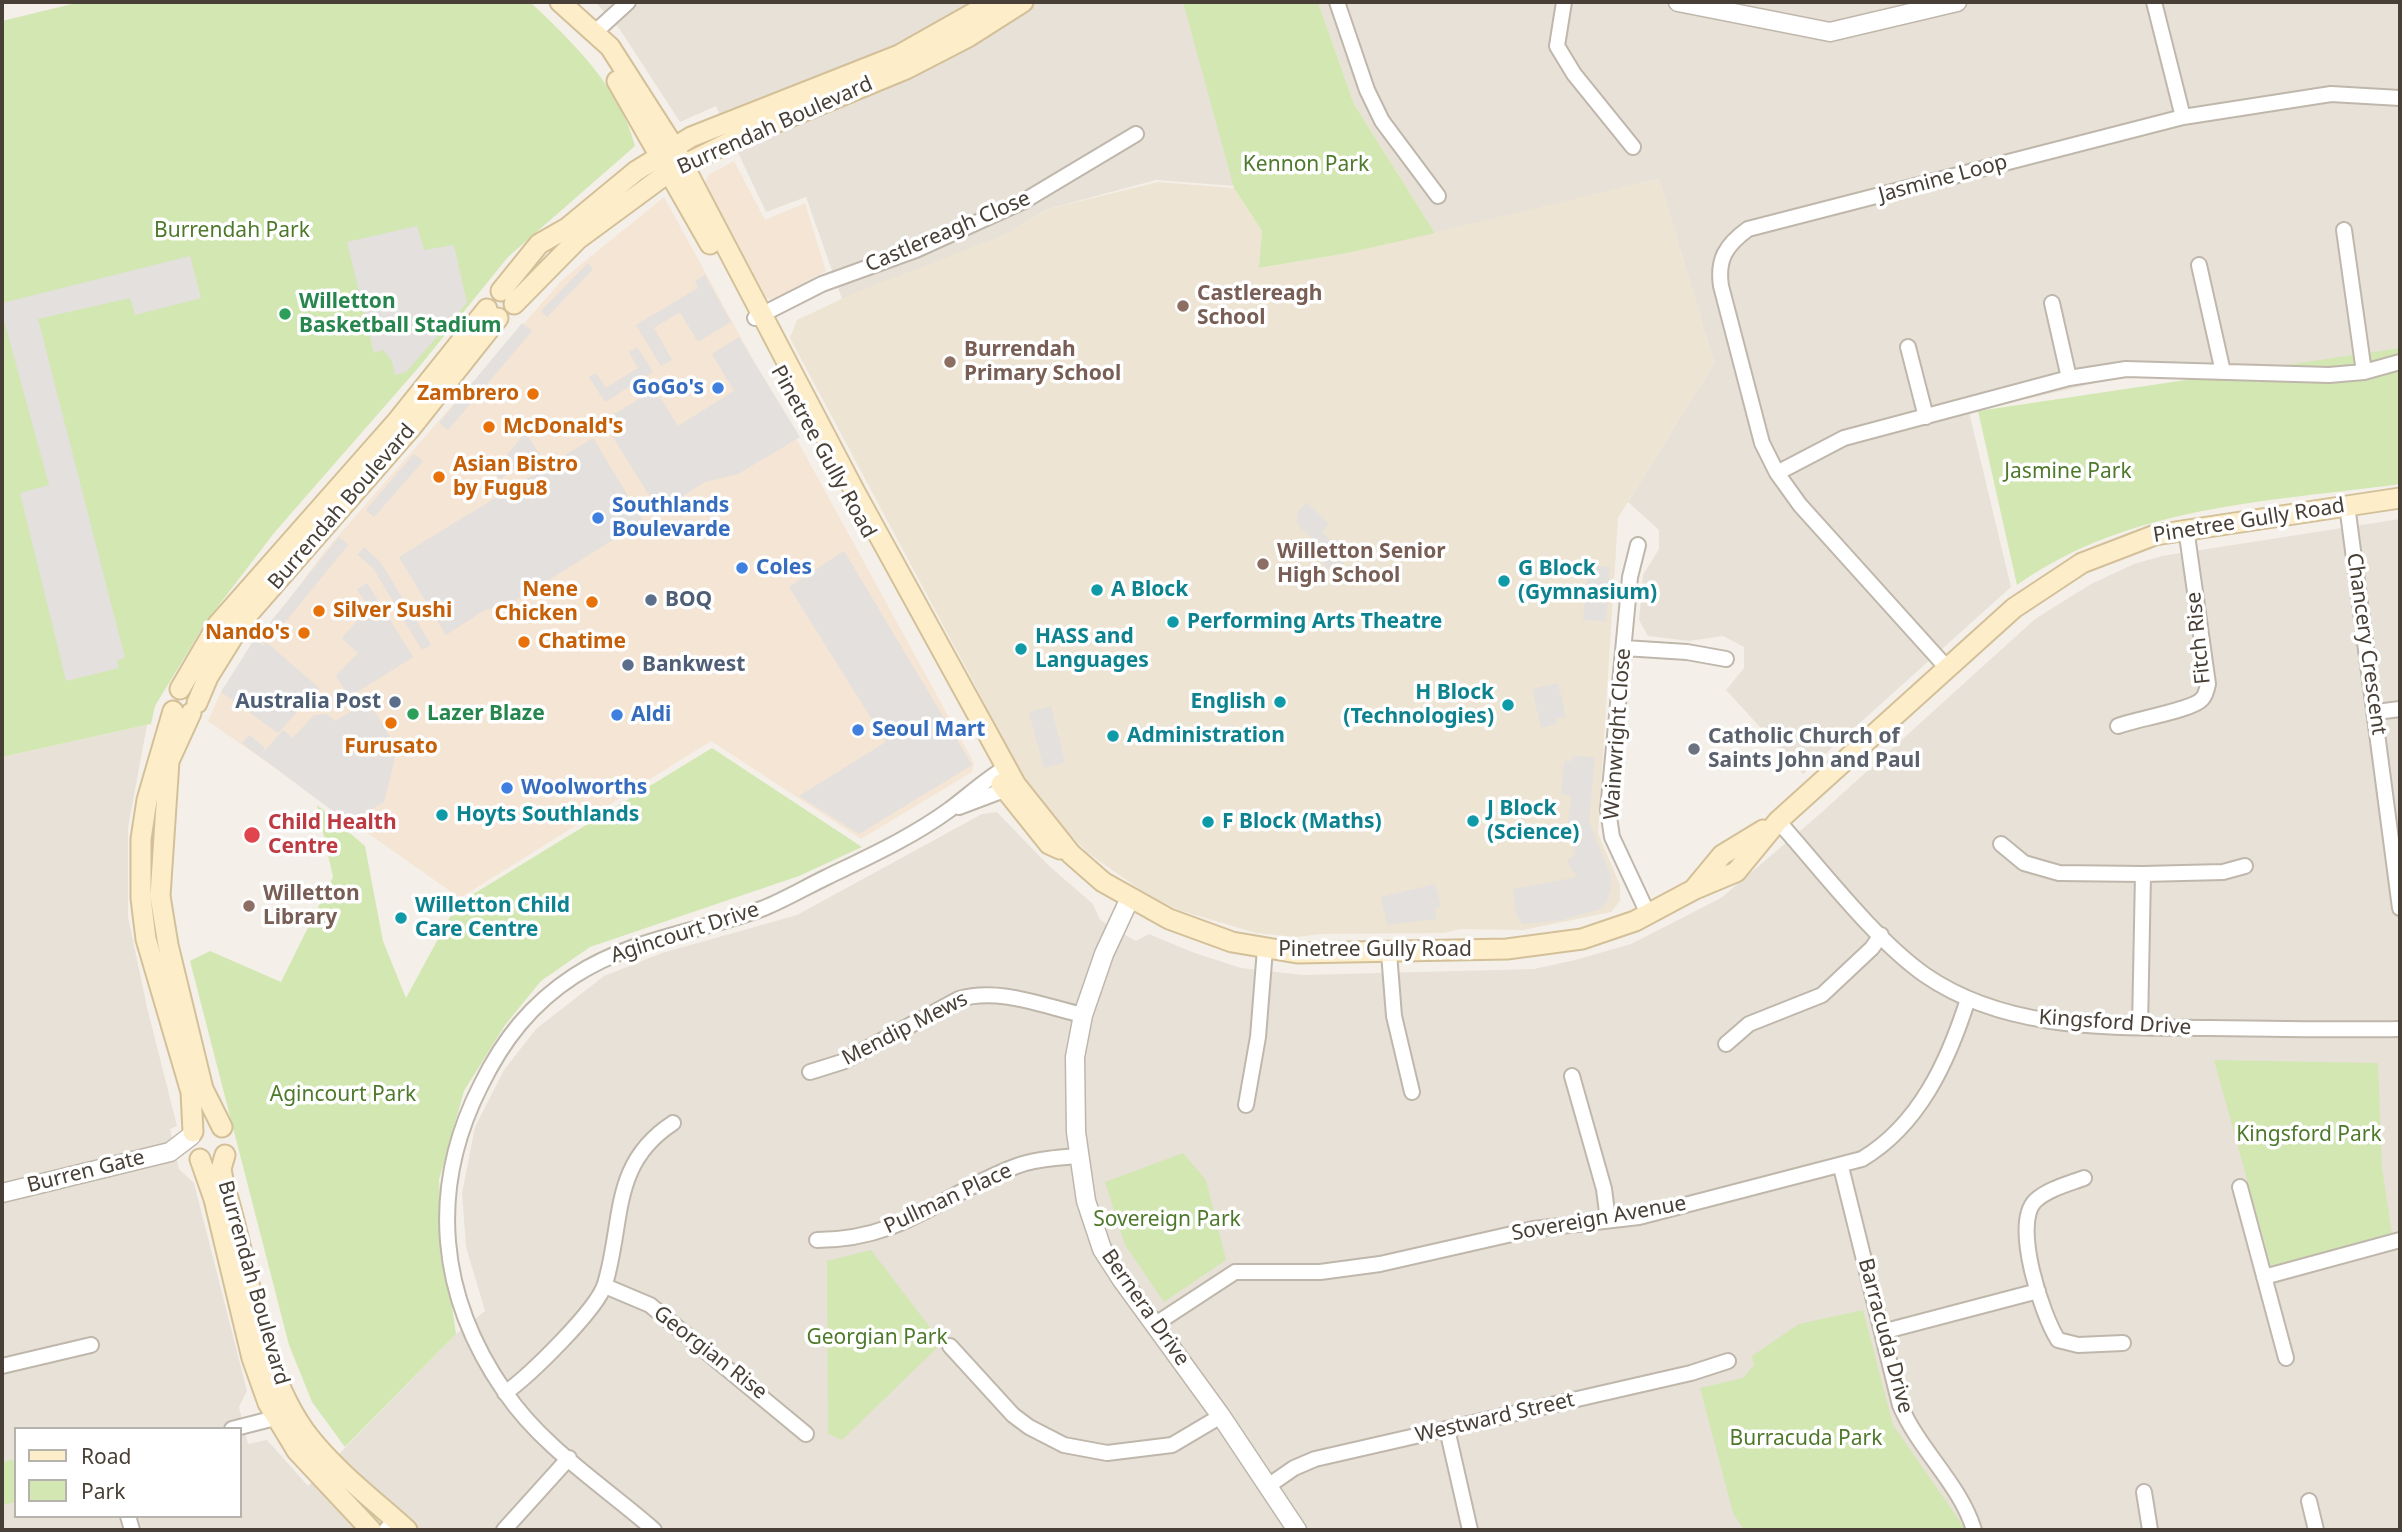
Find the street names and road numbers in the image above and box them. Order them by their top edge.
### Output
street label: Burrendah Boulevard [673,72,877,180]
street label: Jasmine Loop [1876,150,2010,208]
street label: Castlereagh Close [862,186,1034,278]
street label: Pinetree Gully Road [765,361,881,543]
street label: Burrendah Boulevard [263,419,421,595]
street label: Pinetree Gully Road [2151,493,2347,549]
street label: Chancery Crescent [2341,551,2391,737]
street label: Fitch Rise [2182,591,2216,685]
street label: Wainwright Close [1599,647,1637,821]
street label: Agincourt Drive [608,897,762,969]
street label: Pinetree Gully Road [1278,937,1472,963]
street label: Mendip Mews [838,987,972,1071]
street label: Kingsford Drive [2038,1005,2192,1041]
street label: Burren Gate [25,1145,147,1199]
street label: Pullman Place [880,1158,1016,1240]
street label: Burrendah Boulevard [212,1178,294,1388]
street label: Sovereign Avenue [1510,1191,1688,1247]
street label: Bernera Drive [1096,1245,1194,1371]
street label: Barracuda Drive [1852,1256,1918,1416]
street label: Georgian Rise [648,1301,772,1405]
street label: Westward Street [1413,1387,1577,1449]

